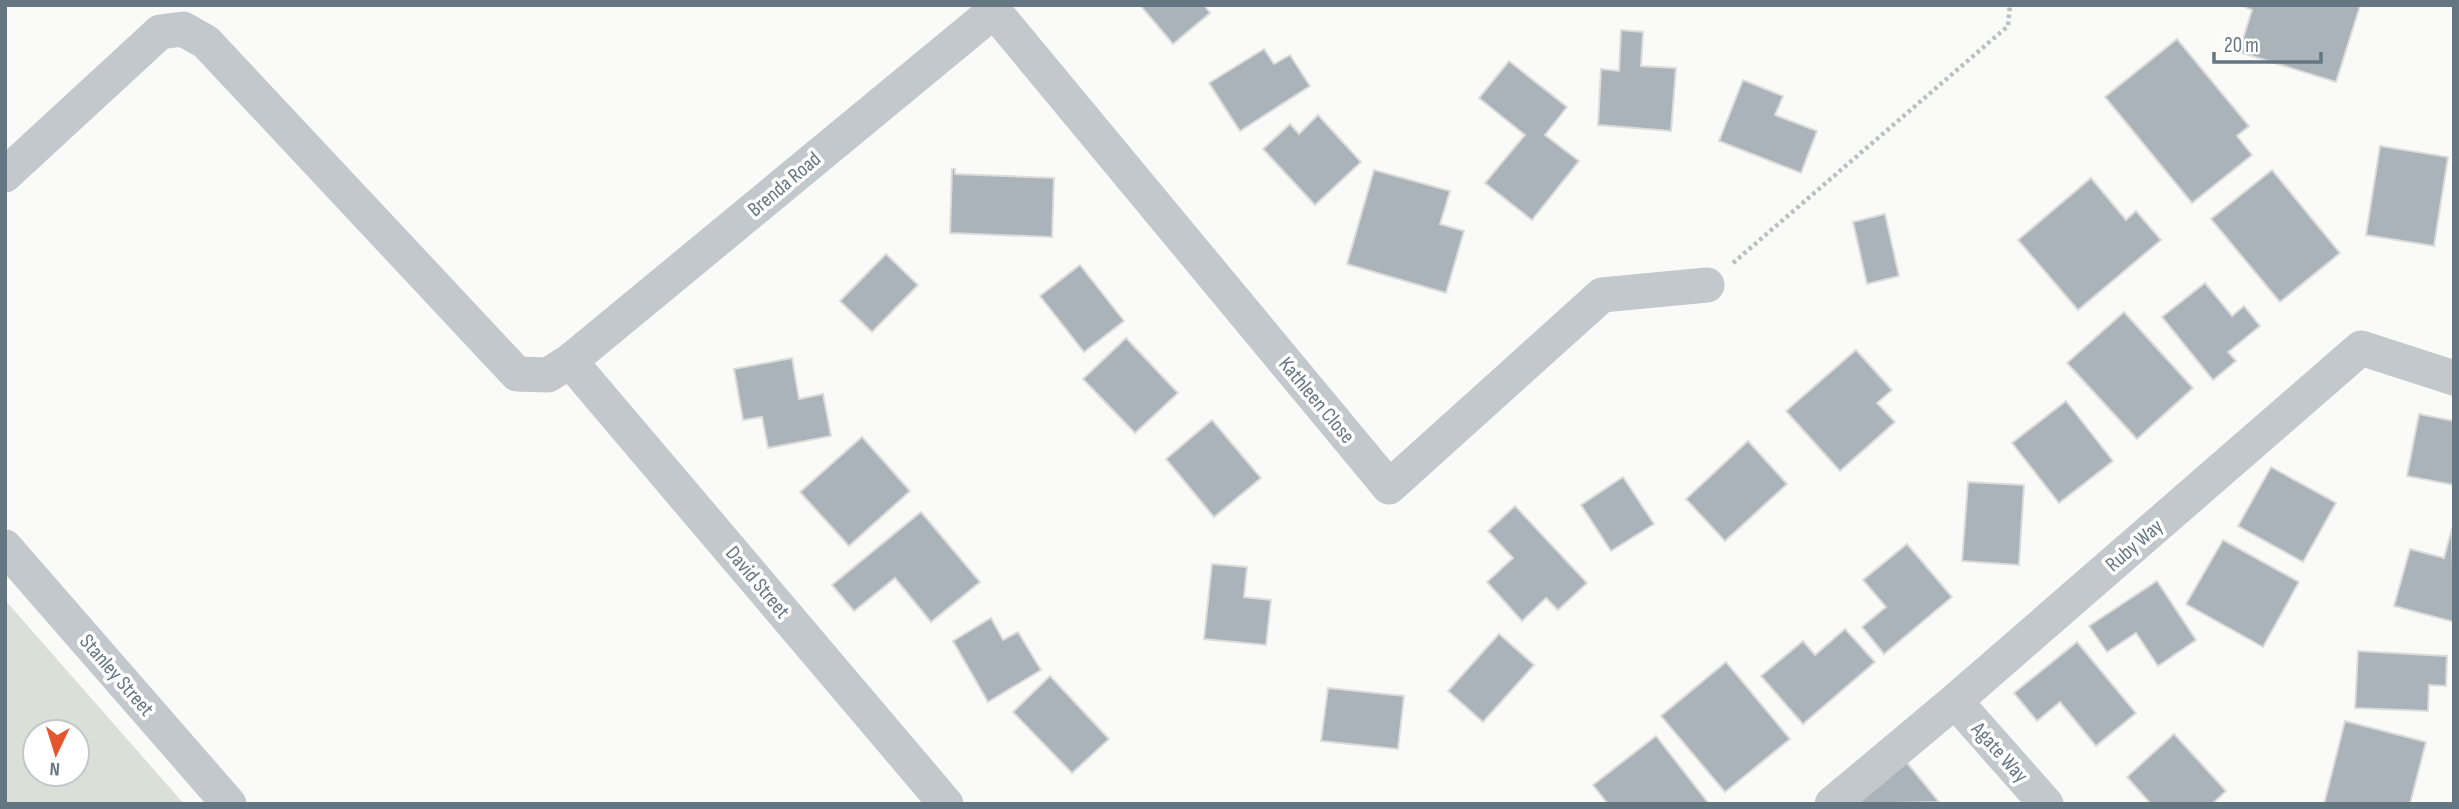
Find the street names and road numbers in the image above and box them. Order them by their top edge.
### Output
street label: Brenda Road [743,147,826,222]
street label: Kathleen Close [1273,352,1360,448]
street label: Ruby Way [2101,514,2168,577]
street label: David Street [720,541,795,624]
street label: Stanley Street [74,629,159,721]
street label: Agate Way [1965,716,2033,788]

